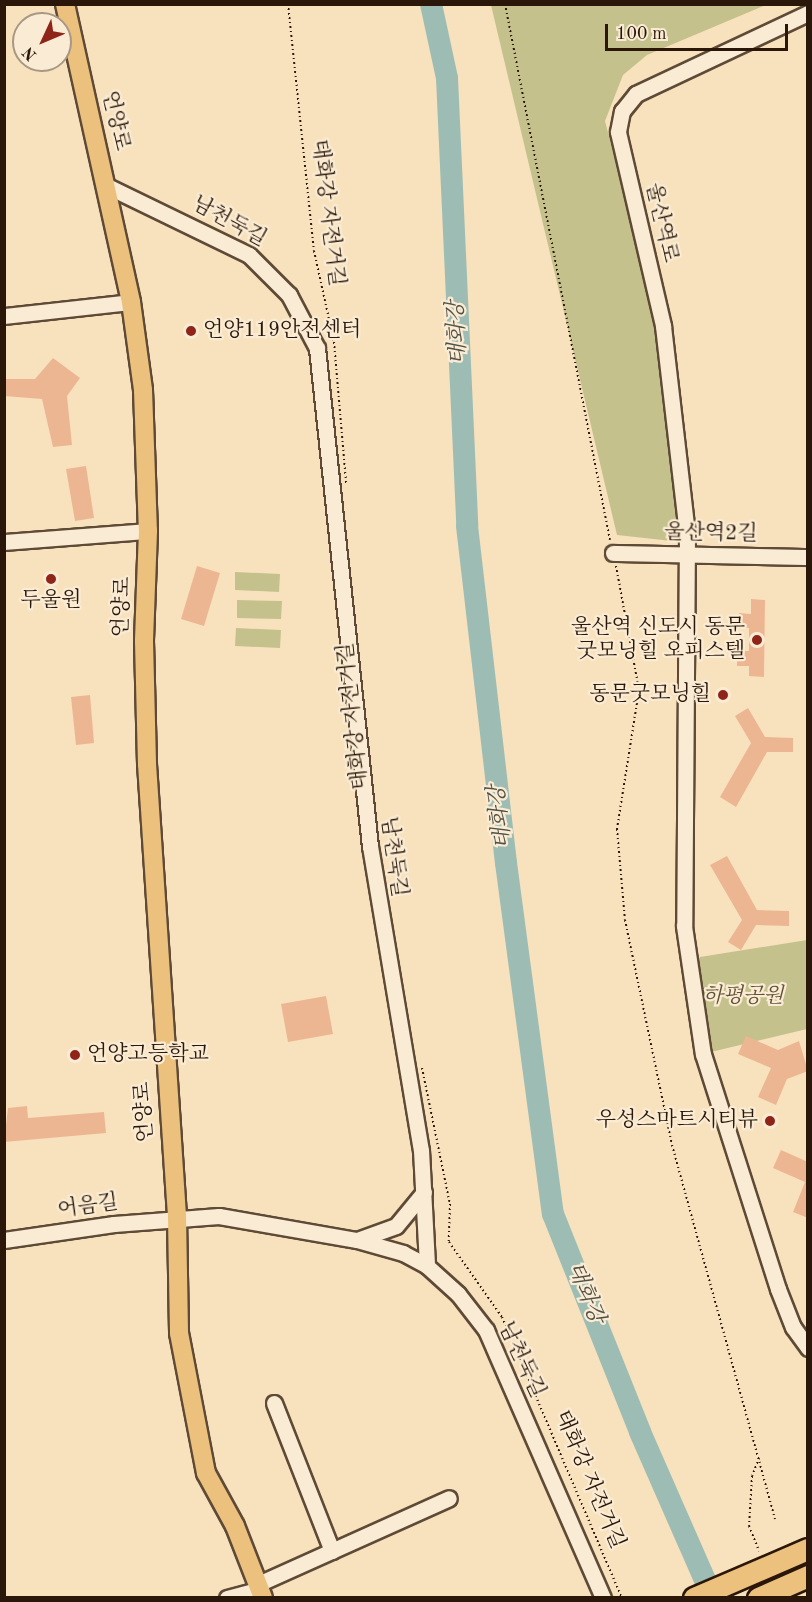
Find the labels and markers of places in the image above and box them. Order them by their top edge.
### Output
place label: 언양119안전센터 [203,318,361,344]
marker: 언양119안전센터 [184,324,198,338]
marker: 두울원 [44,572,58,586]
place label: 두울원 [21,588,81,614]
place label: 울산역 신도시 동문 굿모닝힐 오피스텔 [571,615,745,665]
marker: 울산역 신도시 동문 굿모닝힐 오피스텔 [750,633,764,647]
place label: 동문굿모닝힐 [589,682,711,708]
marker: 동문굿모닝힐 [716,688,730,702]
place label: 언양고등학교 [87,1042,209,1068]
marker: 언양고등학교 [68,1048,82,1062]
place label: 우성스마트시티뷰 [596,1108,758,1134]
marker: 우성스마트시티뷰 [763,1114,777,1128]

